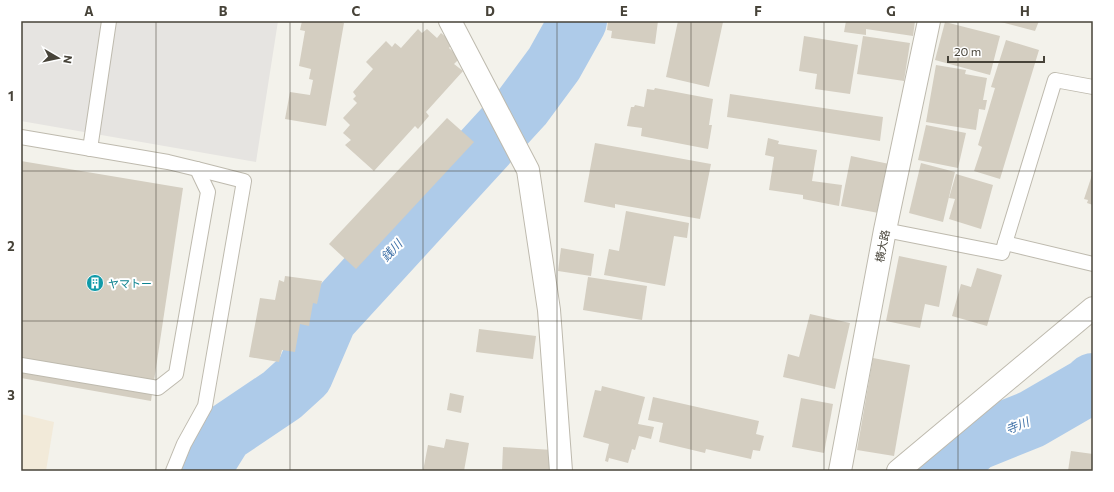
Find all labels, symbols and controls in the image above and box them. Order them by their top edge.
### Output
text: A [84,3,94,19]
text: B [219,3,228,19]
text: C [352,3,361,19]
text: D [485,3,495,19]
text: E [620,3,628,19]
text: F [754,3,762,19]
text: G [886,3,896,19]
text: H [1020,3,1030,19]
north arrow [38,38,78,78]
scale bar [948,38,1044,64]
text: 20 m [954,44,981,58]
text: N [61,55,75,65]
text: 1 [8,88,14,104]
street label: 横大路 [872,229,892,263]
water label: 銭川 [378,235,406,264]
text: 2 [7,238,15,254]
building icon: ヤマトー [85,273,105,293]
place label: ヤマトー [108,277,152,290]
text: 3 [7,387,15,403]
water label: 寺川 [1003,413,1033,436]

